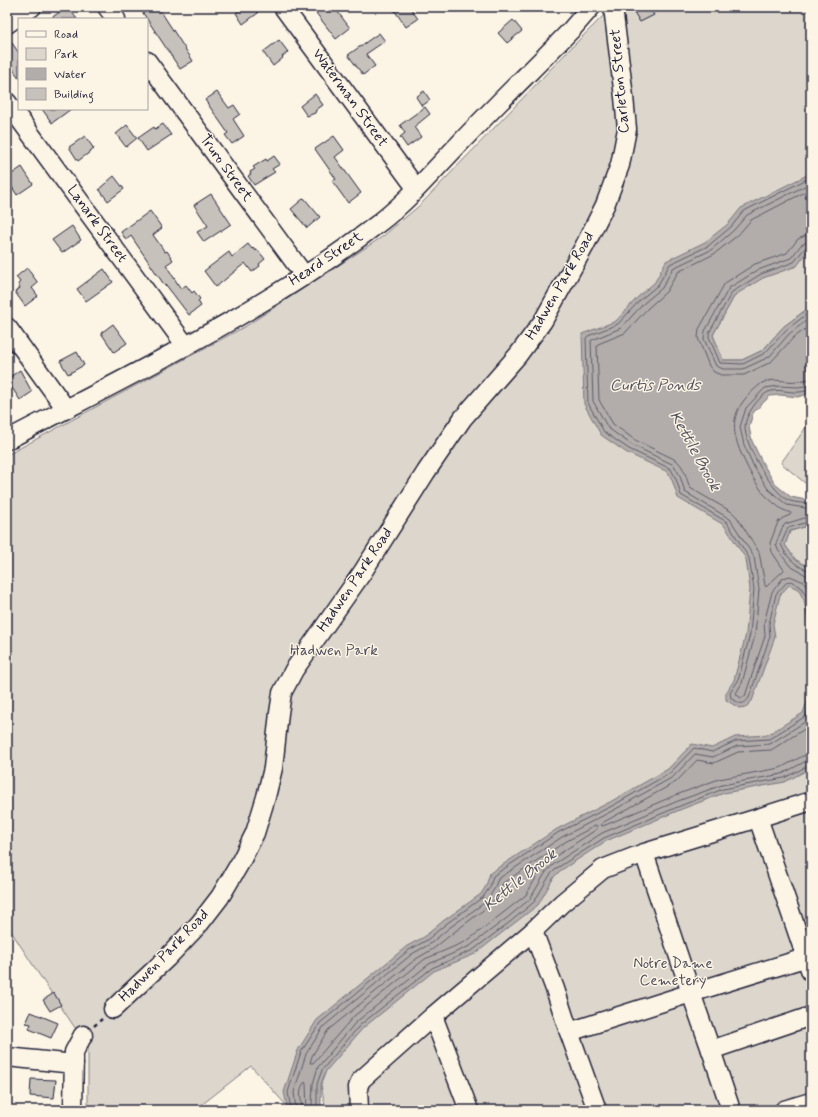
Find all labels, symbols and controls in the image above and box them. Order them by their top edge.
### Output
legend [18,18,148,110]
text: Road [54,27,78,43]
street label: Carleton Street [605,28,635,134]
street label: Waterman Street [307,45,393,151]
text: Park [54,47,78,63]
text: Water [54,67,86,83]
text: Building [54,87,94,104]
street label: Truro Street [195,130,257,206]
street label: Lanark Street [62,181,132,267]
street label: Heard Street [285,227,367,291]
street label: Hadwen Park Road [521,228,599,344]
water label: Curtis Ponds [610,375,702,396]
water label: Kettle Brook [664,407,726,496]
street label: Hadwen Park Road [313,524,397,636]
park label: Hadwen Park [290,641,378,661]
water label: Kettle Brook [479,843,562,916]
street label: Hadwen Park Road [115,905,213,1007]
park label: Notre Dame Cemetery [633,954,713,991]

